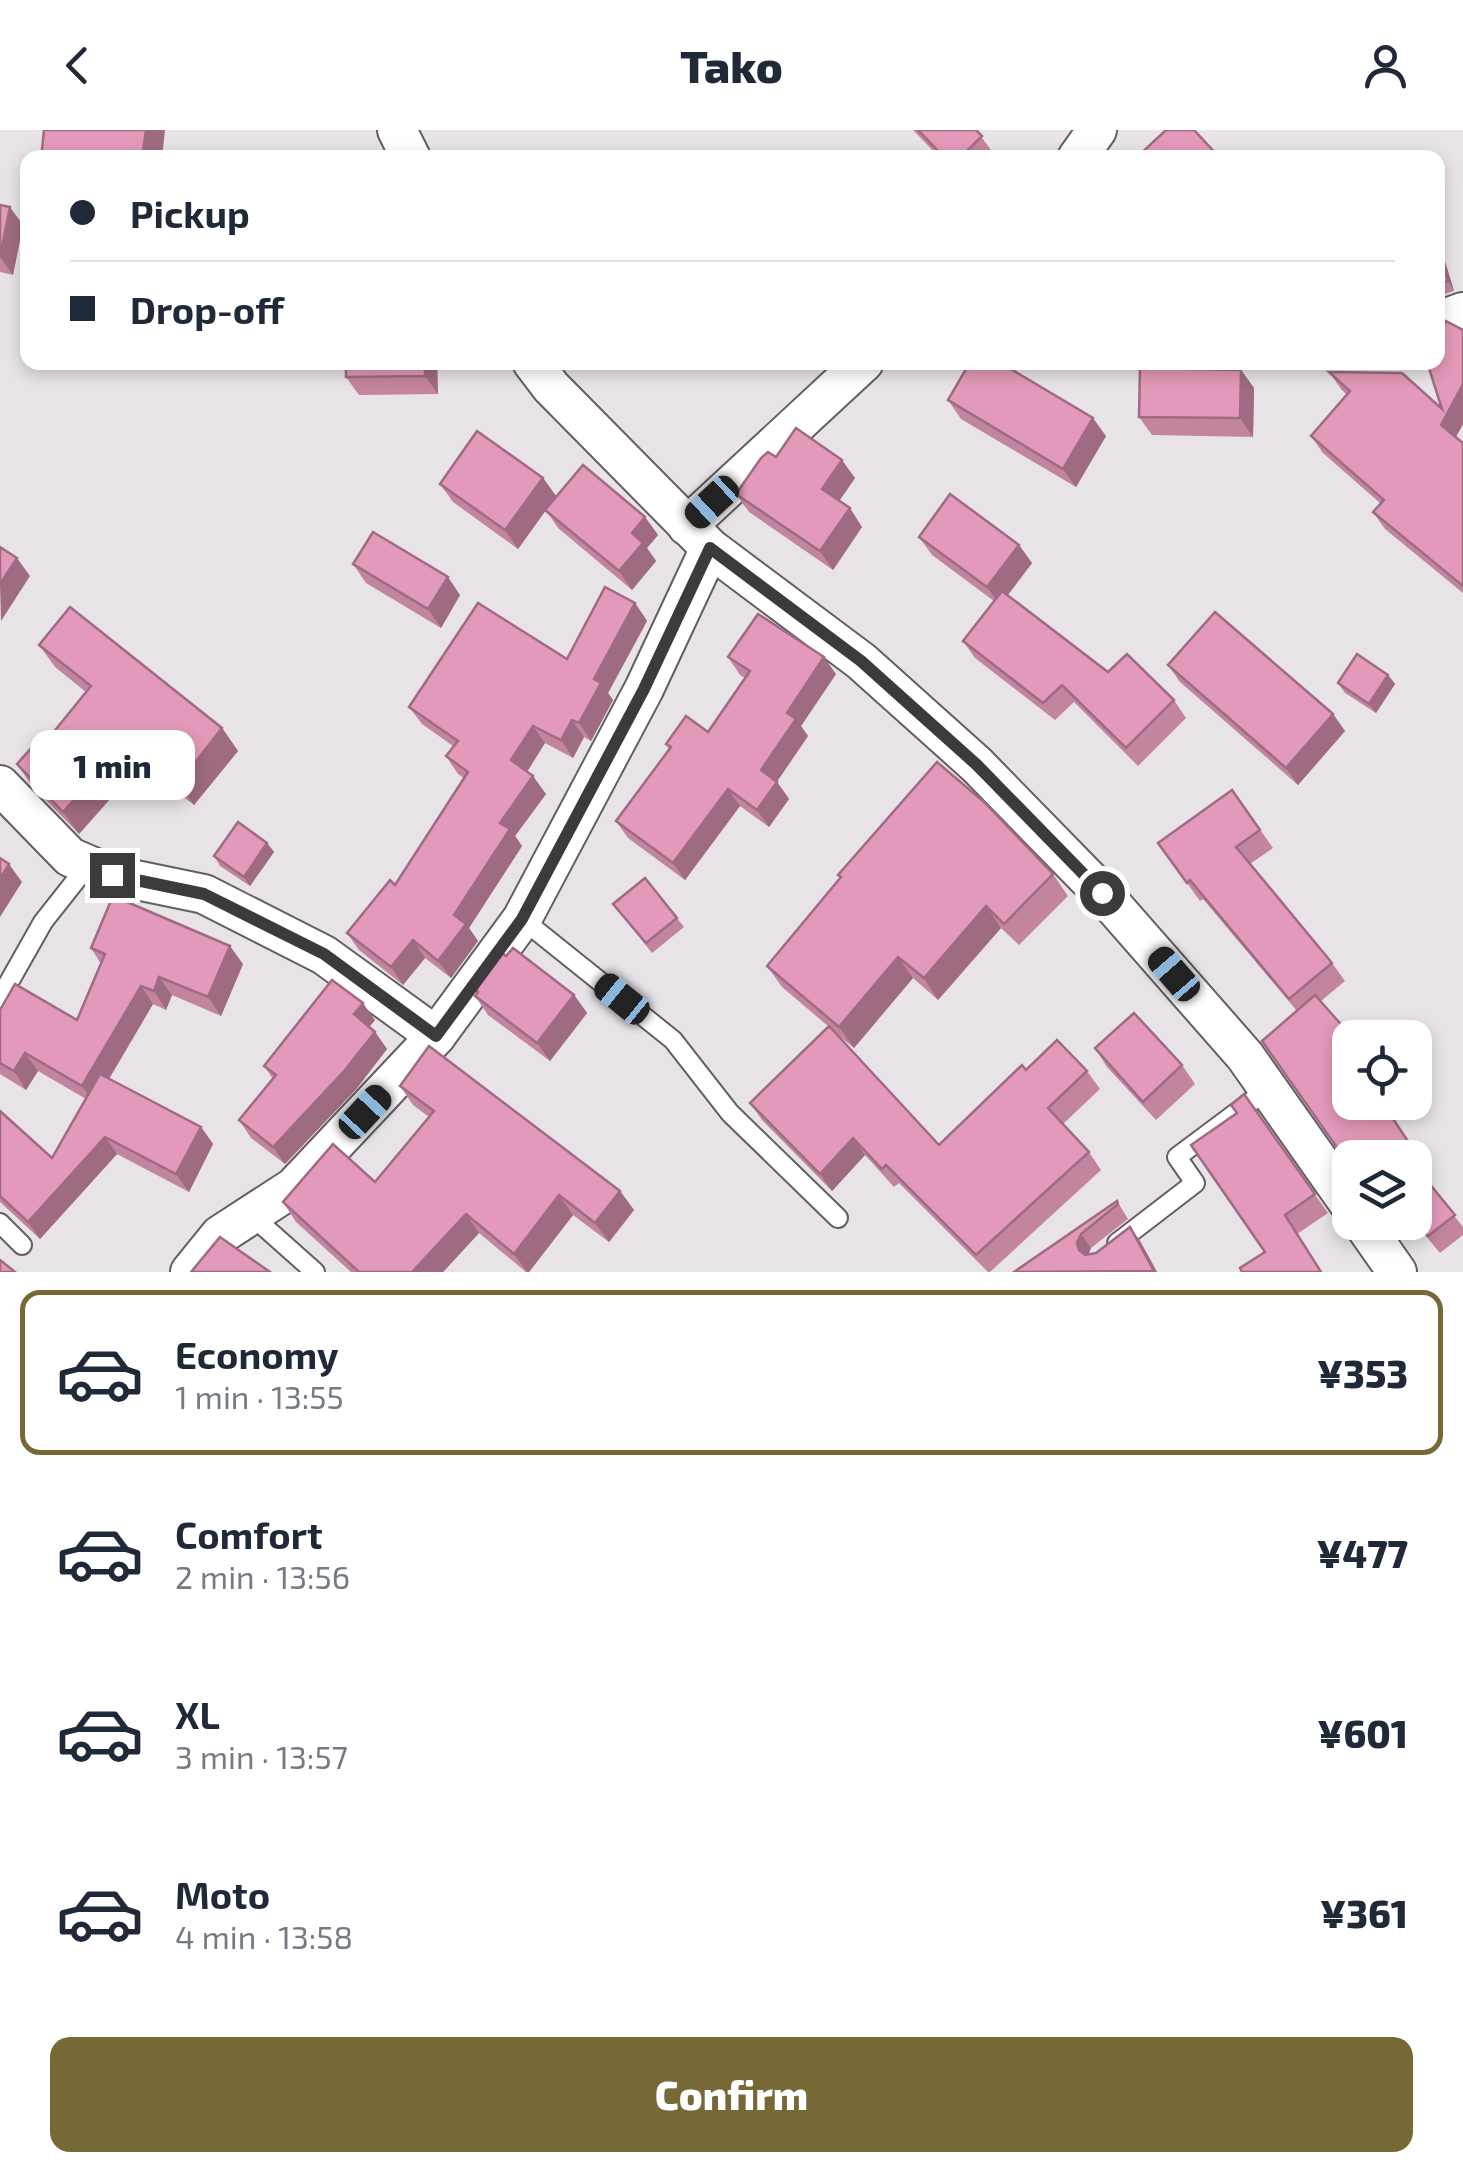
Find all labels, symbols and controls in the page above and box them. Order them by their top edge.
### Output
icon: back [50,38,105,93]
text: Tako [680,38,783,92]
icon: person [1358,38,1413,93]
text: Pickup [130,190,250,236]
text: Drop-off [130,286,284,332]
car [680,471,744,533]
callout: 1 min [29,730,194,800]
text: 1 min [73,746,152,784]
route end [90,853,135,898]
route start [1080,871,1125,916]
car [1143,942,1205,1006]
car [589,968,655,1030]
map controls [1332,1020,1432,1240]
button: locate [1332,1020,1432,1120]
car [334,1080,396,1144]
button: layers [1332,1140,1432,1240]
icon: car [55,1328,145,1418]
text: Economy [175,1331,339,1377]
text: ¥353 [1317,1350,1408,1396]
text: 1 min · 13:55 [175,1377,344,1415]
icon: car [55,1508,145,1598]
text: Comfort [175,1511,323,1557]
text: ¥477 [1316,1530,1408,1576]
text: 2 min · 13:56 [175,1557,350,1595]
icon: car [55,1688,145,1778]
text: XL [175,1691,220,1737]
text: ¥601 [1317,1710,1408,1756]
text: 3 min · 13:57 [175,1737,348,1775]
icon: car [55,1868,145,1958]
text: Moto [175,1871,270,1917]
text: ¥361 [1320,1890,1408,1936]
text: 4 min · 13:58 [175,1917,353,1955]
button: Confirm [50,2037,1413,2152]

